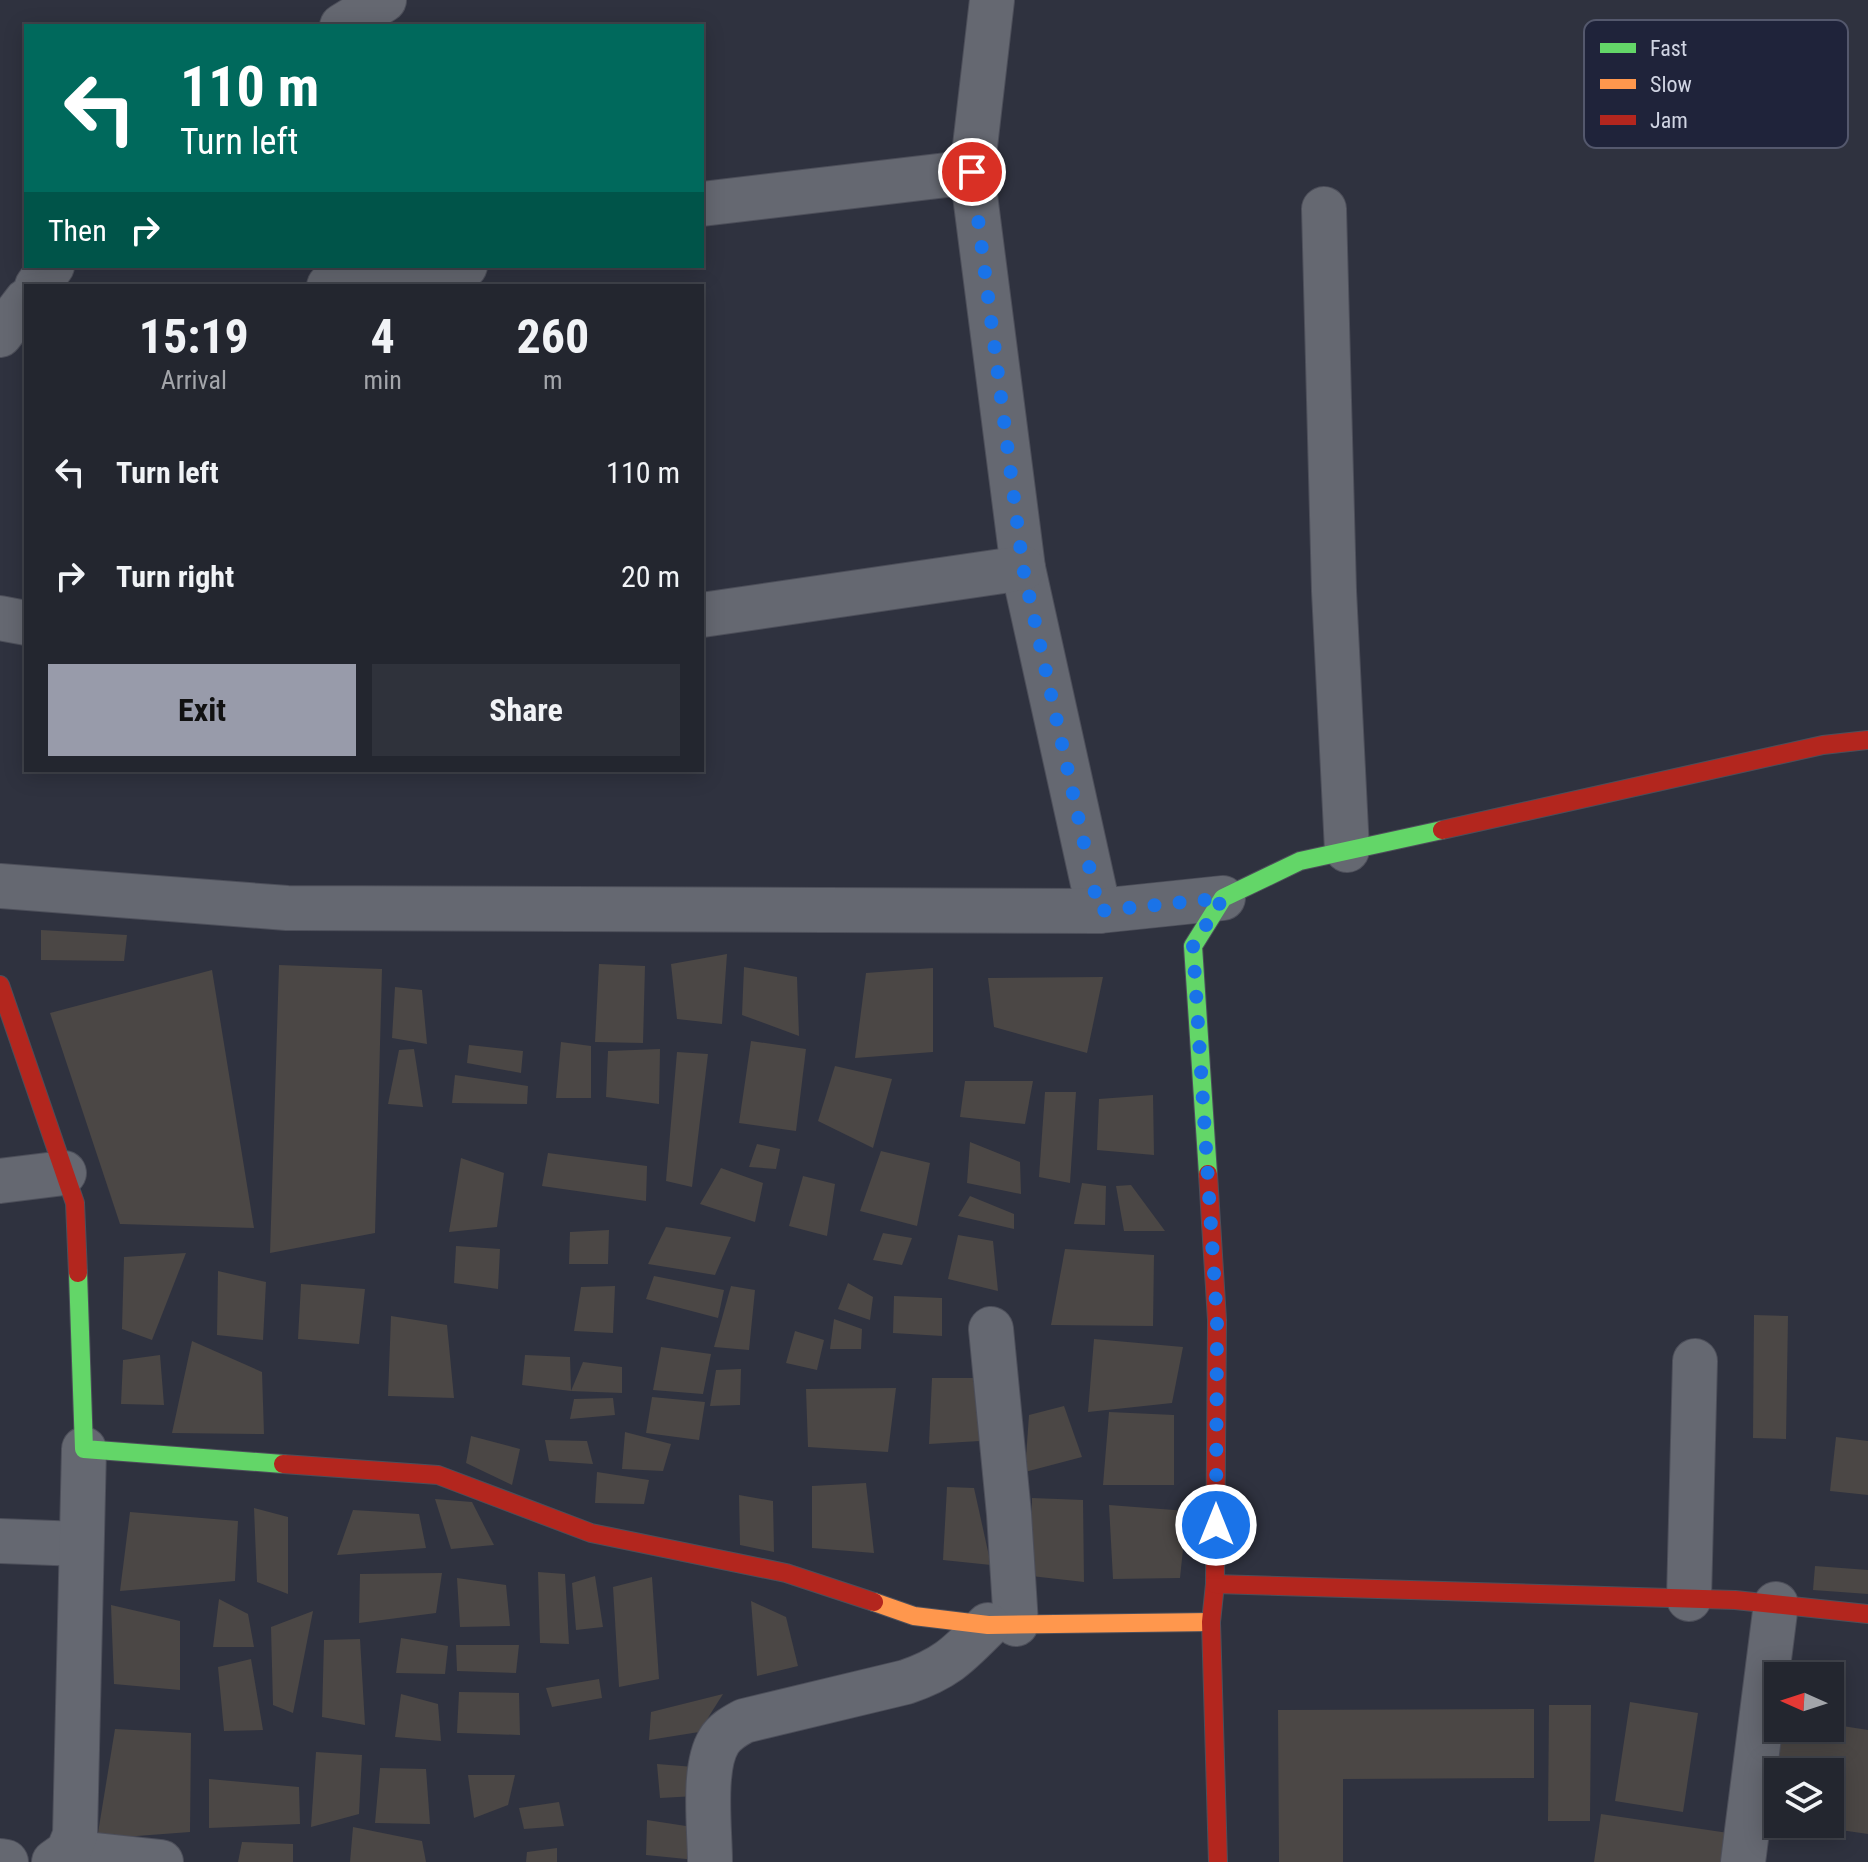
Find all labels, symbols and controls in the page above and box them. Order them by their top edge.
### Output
legend [1584,20,1848,148]
text: Fast [1650,36,1687,61]
text: 110 m [180,54,319,120]
icon: left [48,56,152,160]
text: Slow [1650,72,1692,97]
text: Jam [1650,108,1688,133]
text: Turn left [180,121,298,163]
pin [938,138,1006,206]
icon: arrive [950,150,994,194]
icon: right [123,208,167,252]
text: Then [48,213,107,248]
text: 15:19 [139,308,249,365]
text: 4 [371,308,395,365]
text: 260 [516,308,589,365]
text: Arrival [161,365,227,395]
text: min [364,365,402,395]
text: m [543,365,563,395]
icon: left [48,450,92,494]
text: Turn left [116,455,219,490]
text: 110 m [606,455,680,490]
icon: right [48,554,92,598]
text: Turn right [116,559,234,594]
text: 20 m [621,559,680,594]
button: Exit [48,664,356,756]
button: Share [372,664,680,756]
position arrow [1174,1483,1258,1567]
north arrow [1764,1662,1844,1742]
map controls [1764,1662,1844,1838]
button: layers [1764,1758,1844,1838]

